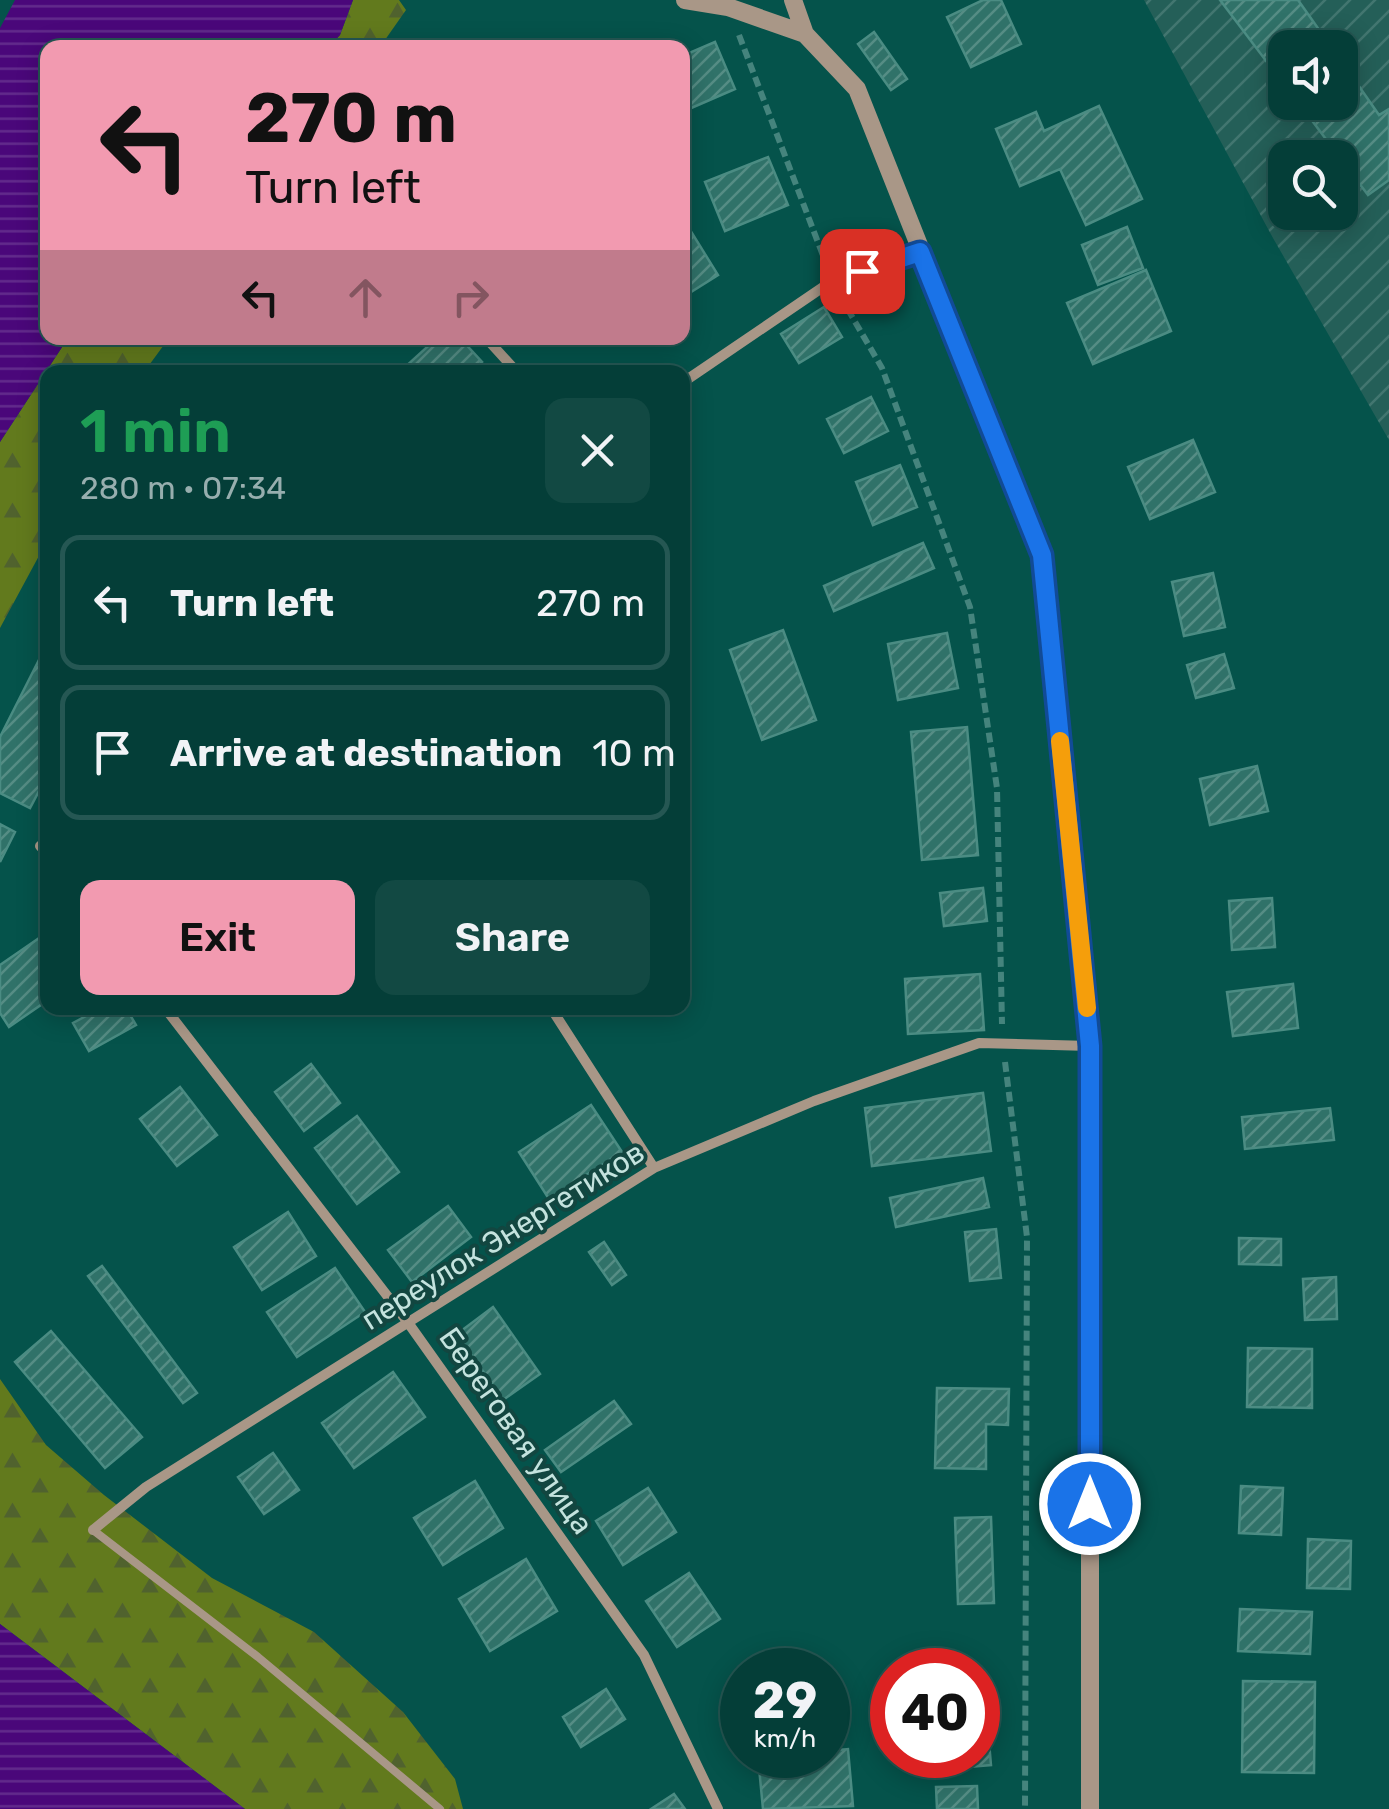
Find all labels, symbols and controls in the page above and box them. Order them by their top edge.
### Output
map controls [1268,30,1358,230]
button: sound [1268,30,1358,120]
text: 270 m [245,77,457,160]
icon: left [80,80,210,210]
button: search [1268,140,1358,230]
text: Turn left [245,161,421,214]
pin [820,229,905,314]
icon: arrive [835,244,890,299]
icon: left [233,270,288,325]
icon: ahead [338,270,393,325]
icon: right [443,270,498,325]
text: 1 min [80,396,231,467]
button: close [545,398,650,503]
text: 280 m · 07:34 [80,469,286,507]
icon: left [85,575,140,630]
text: Turn left [170,580,334,626]
text: 270 m [536,580,645,626]
icon: arrive [85,725,140,780]
text: Arrive at destination [170,730,562,776]
text: 10 m [592,730,676,776]
button: Exit [80,880,355,995]
button: Share [375,880,650,995]
street label: переулок Энергетиков [355,1134,651,1338]
street label: Береговая улица [431,1321,601,1541]
position arrow [1038,1452,1142,1556]
speed limit sign: 40 [870,1648,1000,1778]
text: 29 [753,1671,817,1731]
text: km/h [754,1724,816,1753]

